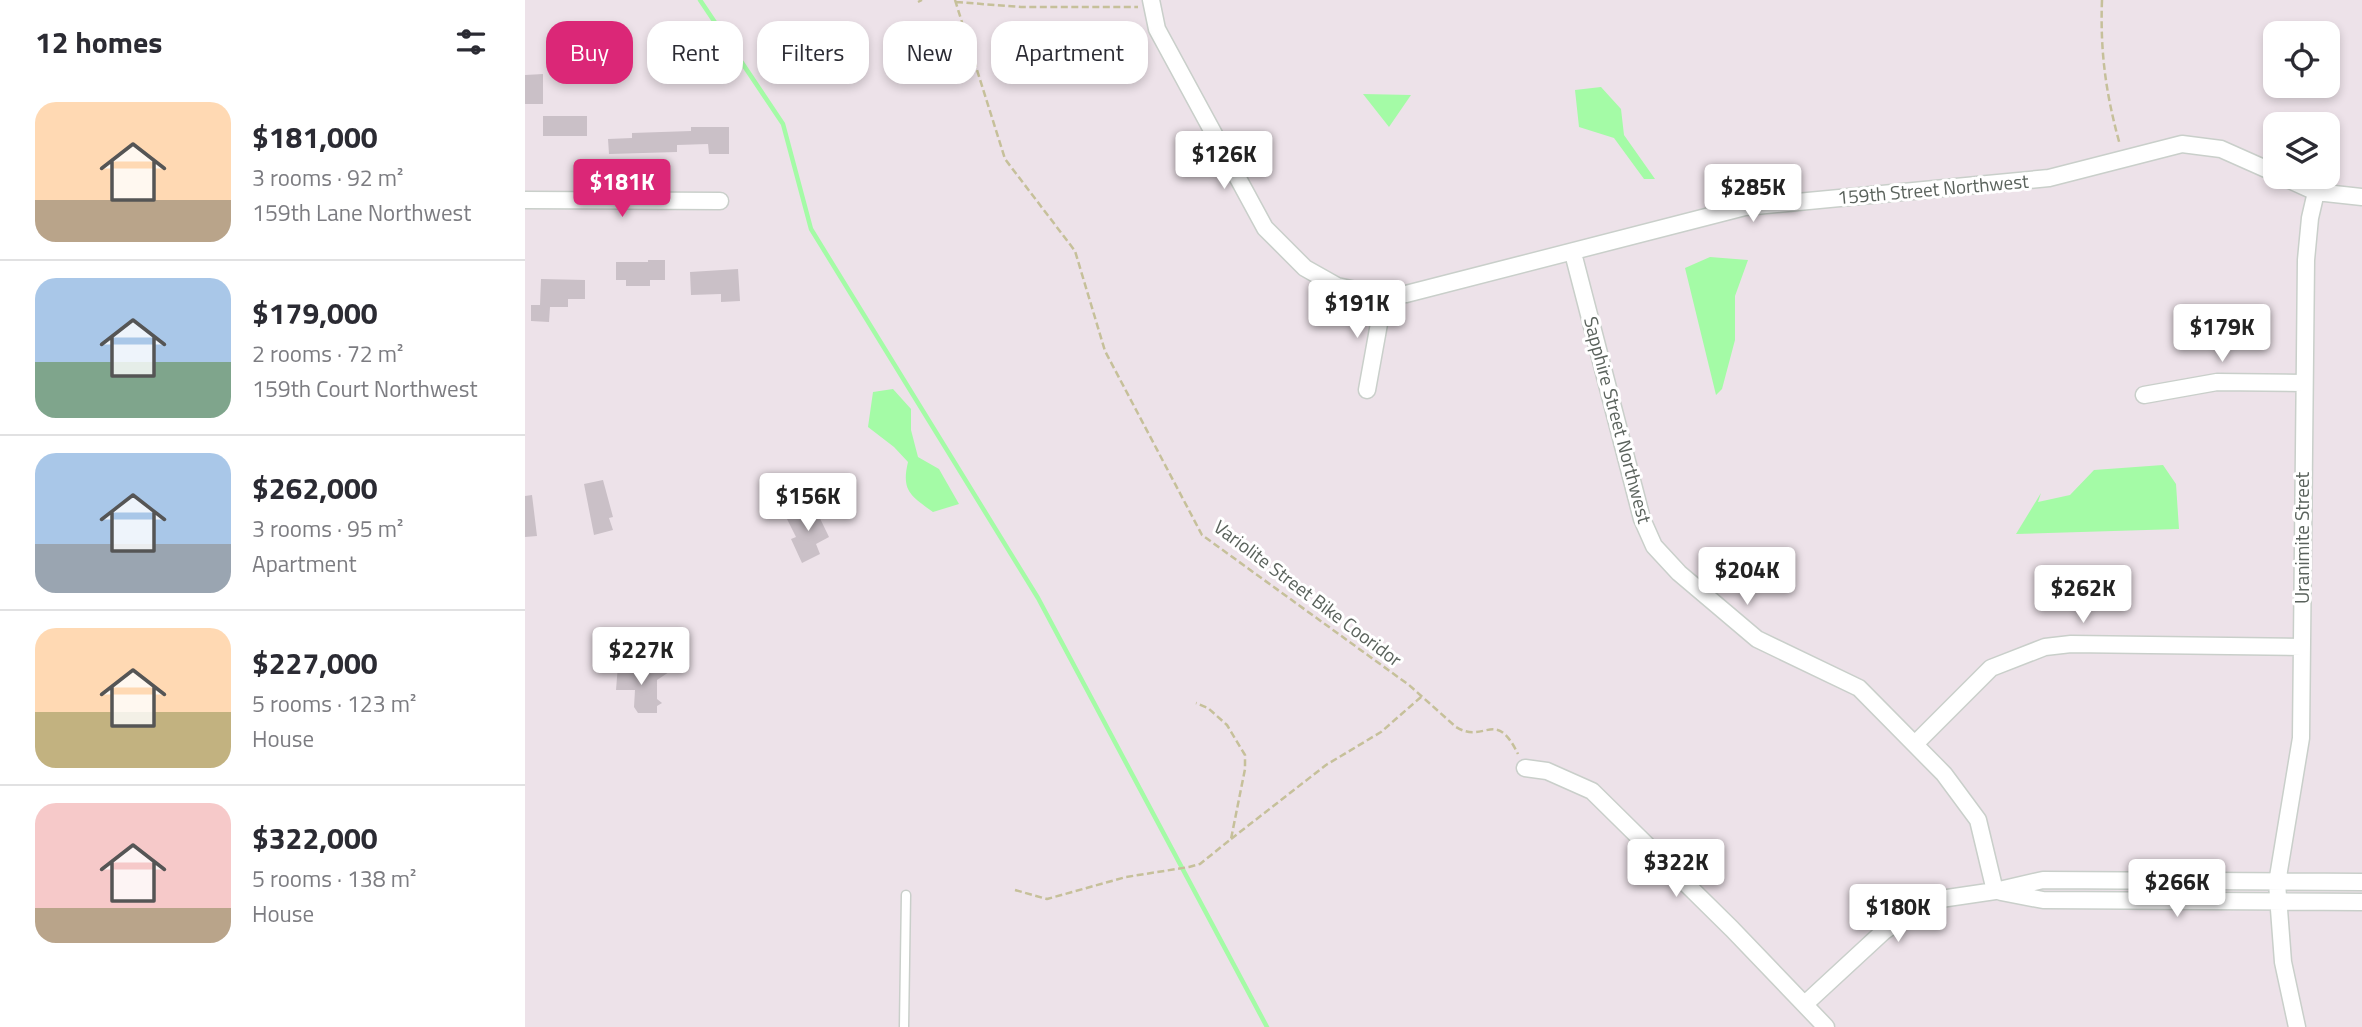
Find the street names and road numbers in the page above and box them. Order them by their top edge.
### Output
street label: 159th Street Northwest [1836,166,2030,211]
street label: Sapphire Street Northwest [1577,313,1660,527]
street label: Uranimite Street [2287,472,2316,604]
street label: Variolite Street Bike Cooridor [1208,512,1409,673]

